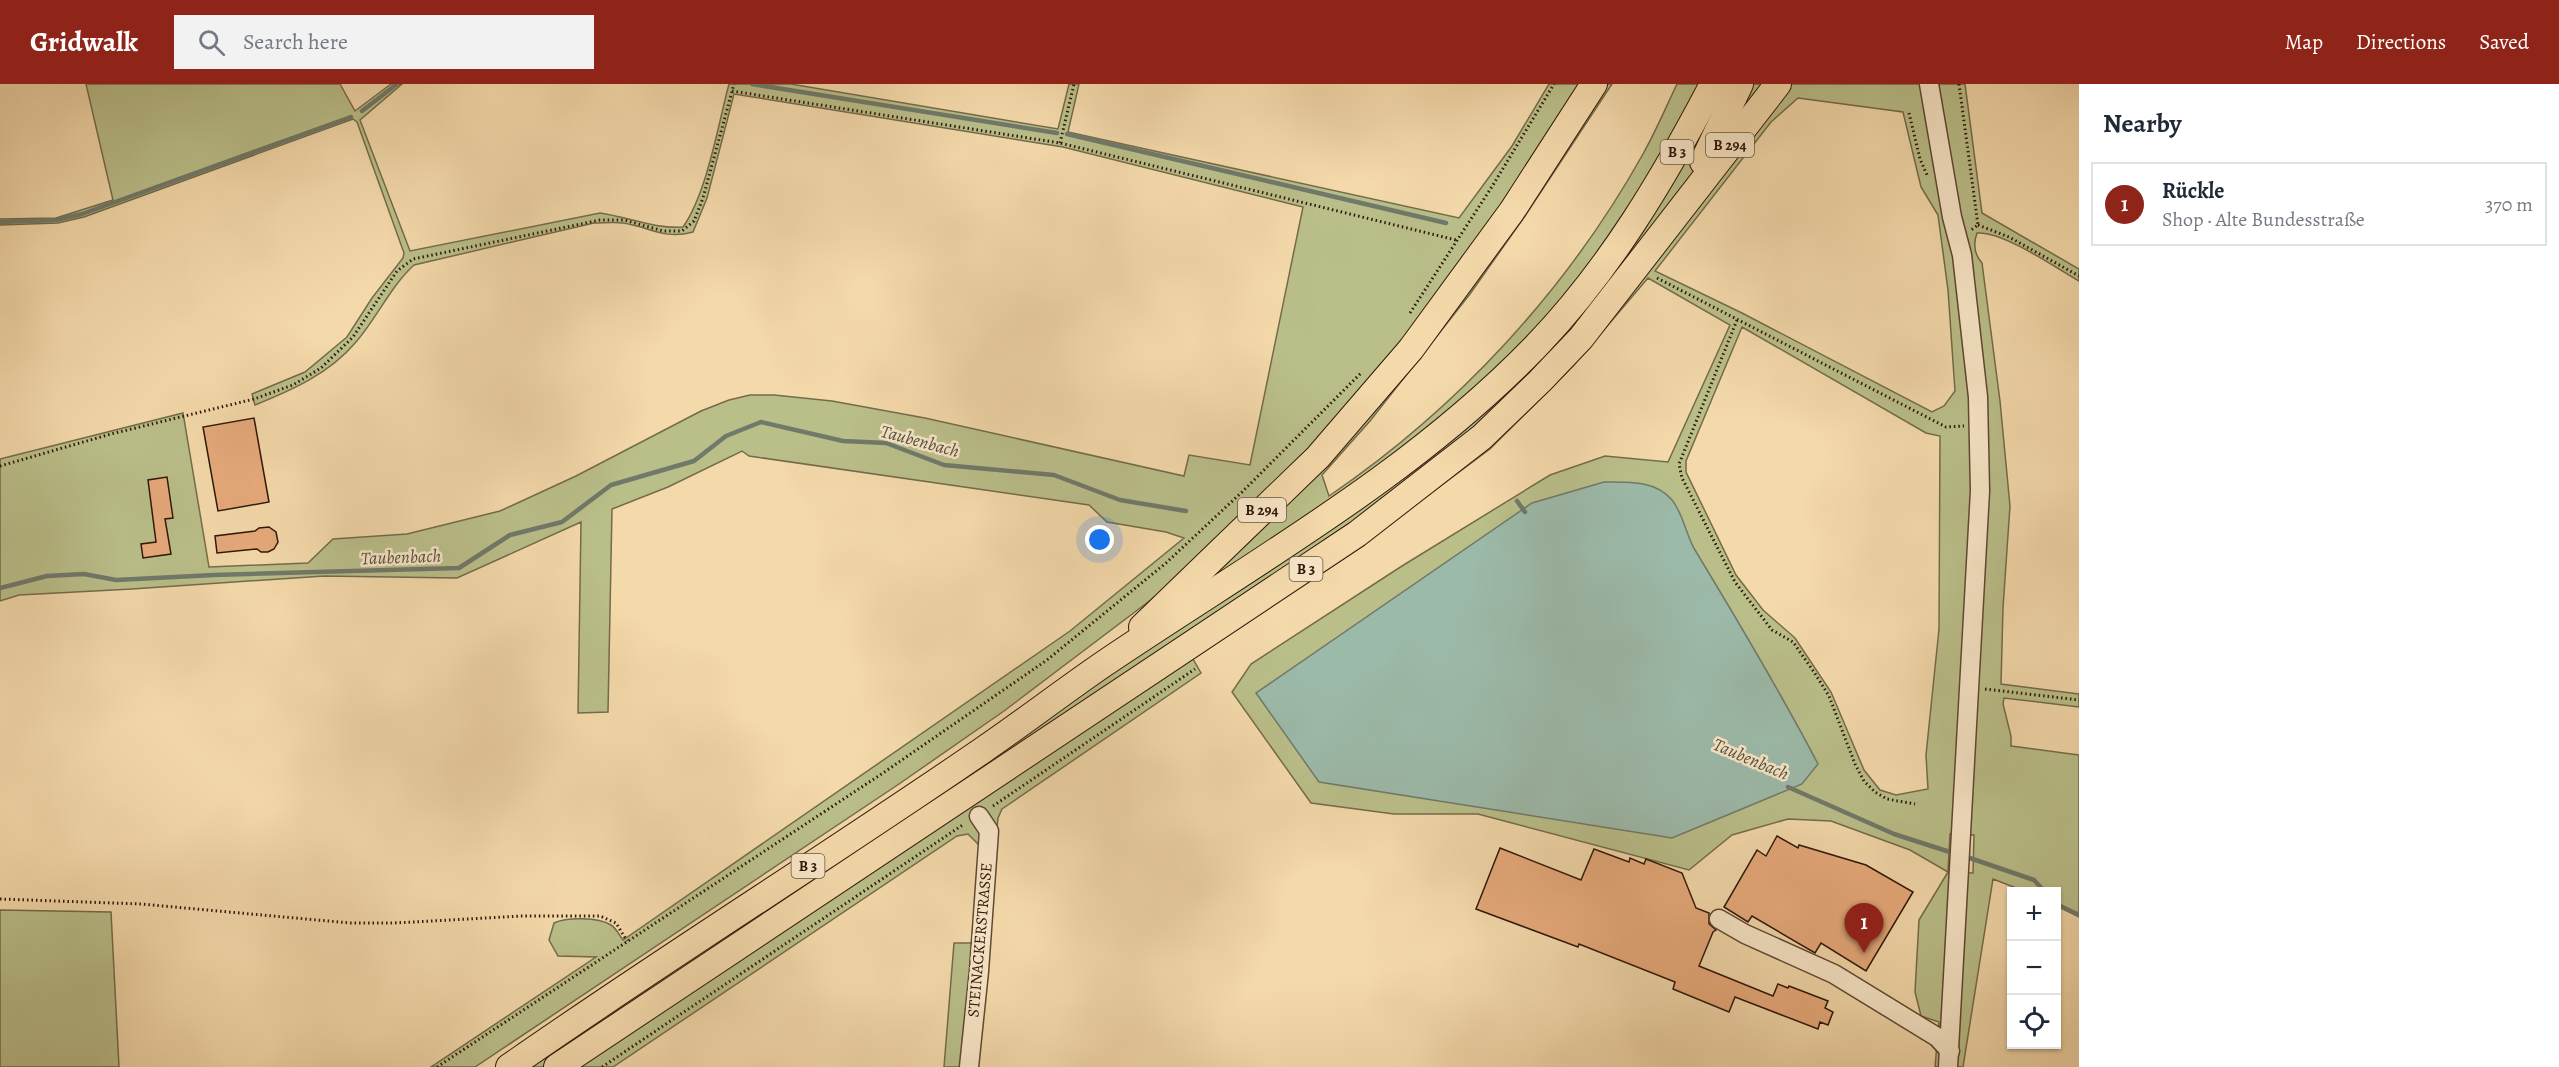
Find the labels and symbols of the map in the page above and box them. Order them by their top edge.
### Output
road number: B 294 [1706,133,1754,157]
road number: B 3 [1660,140,1694,164]
water label: Taubenbach [878,419,962,463]
road number: B 294 [1238,498,1286,522]
your location [1085,525,1114,554]
water label: Taubenbach [360,544,442,570]
road number: B 3 [1290,557,1322,581]
water label: Taubenbach [1709,732,1793,786]
road number: B 3 [792,854,824,878]
street label: STEINACKERSTRASSE [962,862,998,1018]
pin: 1 [1844,904,1884,953]

